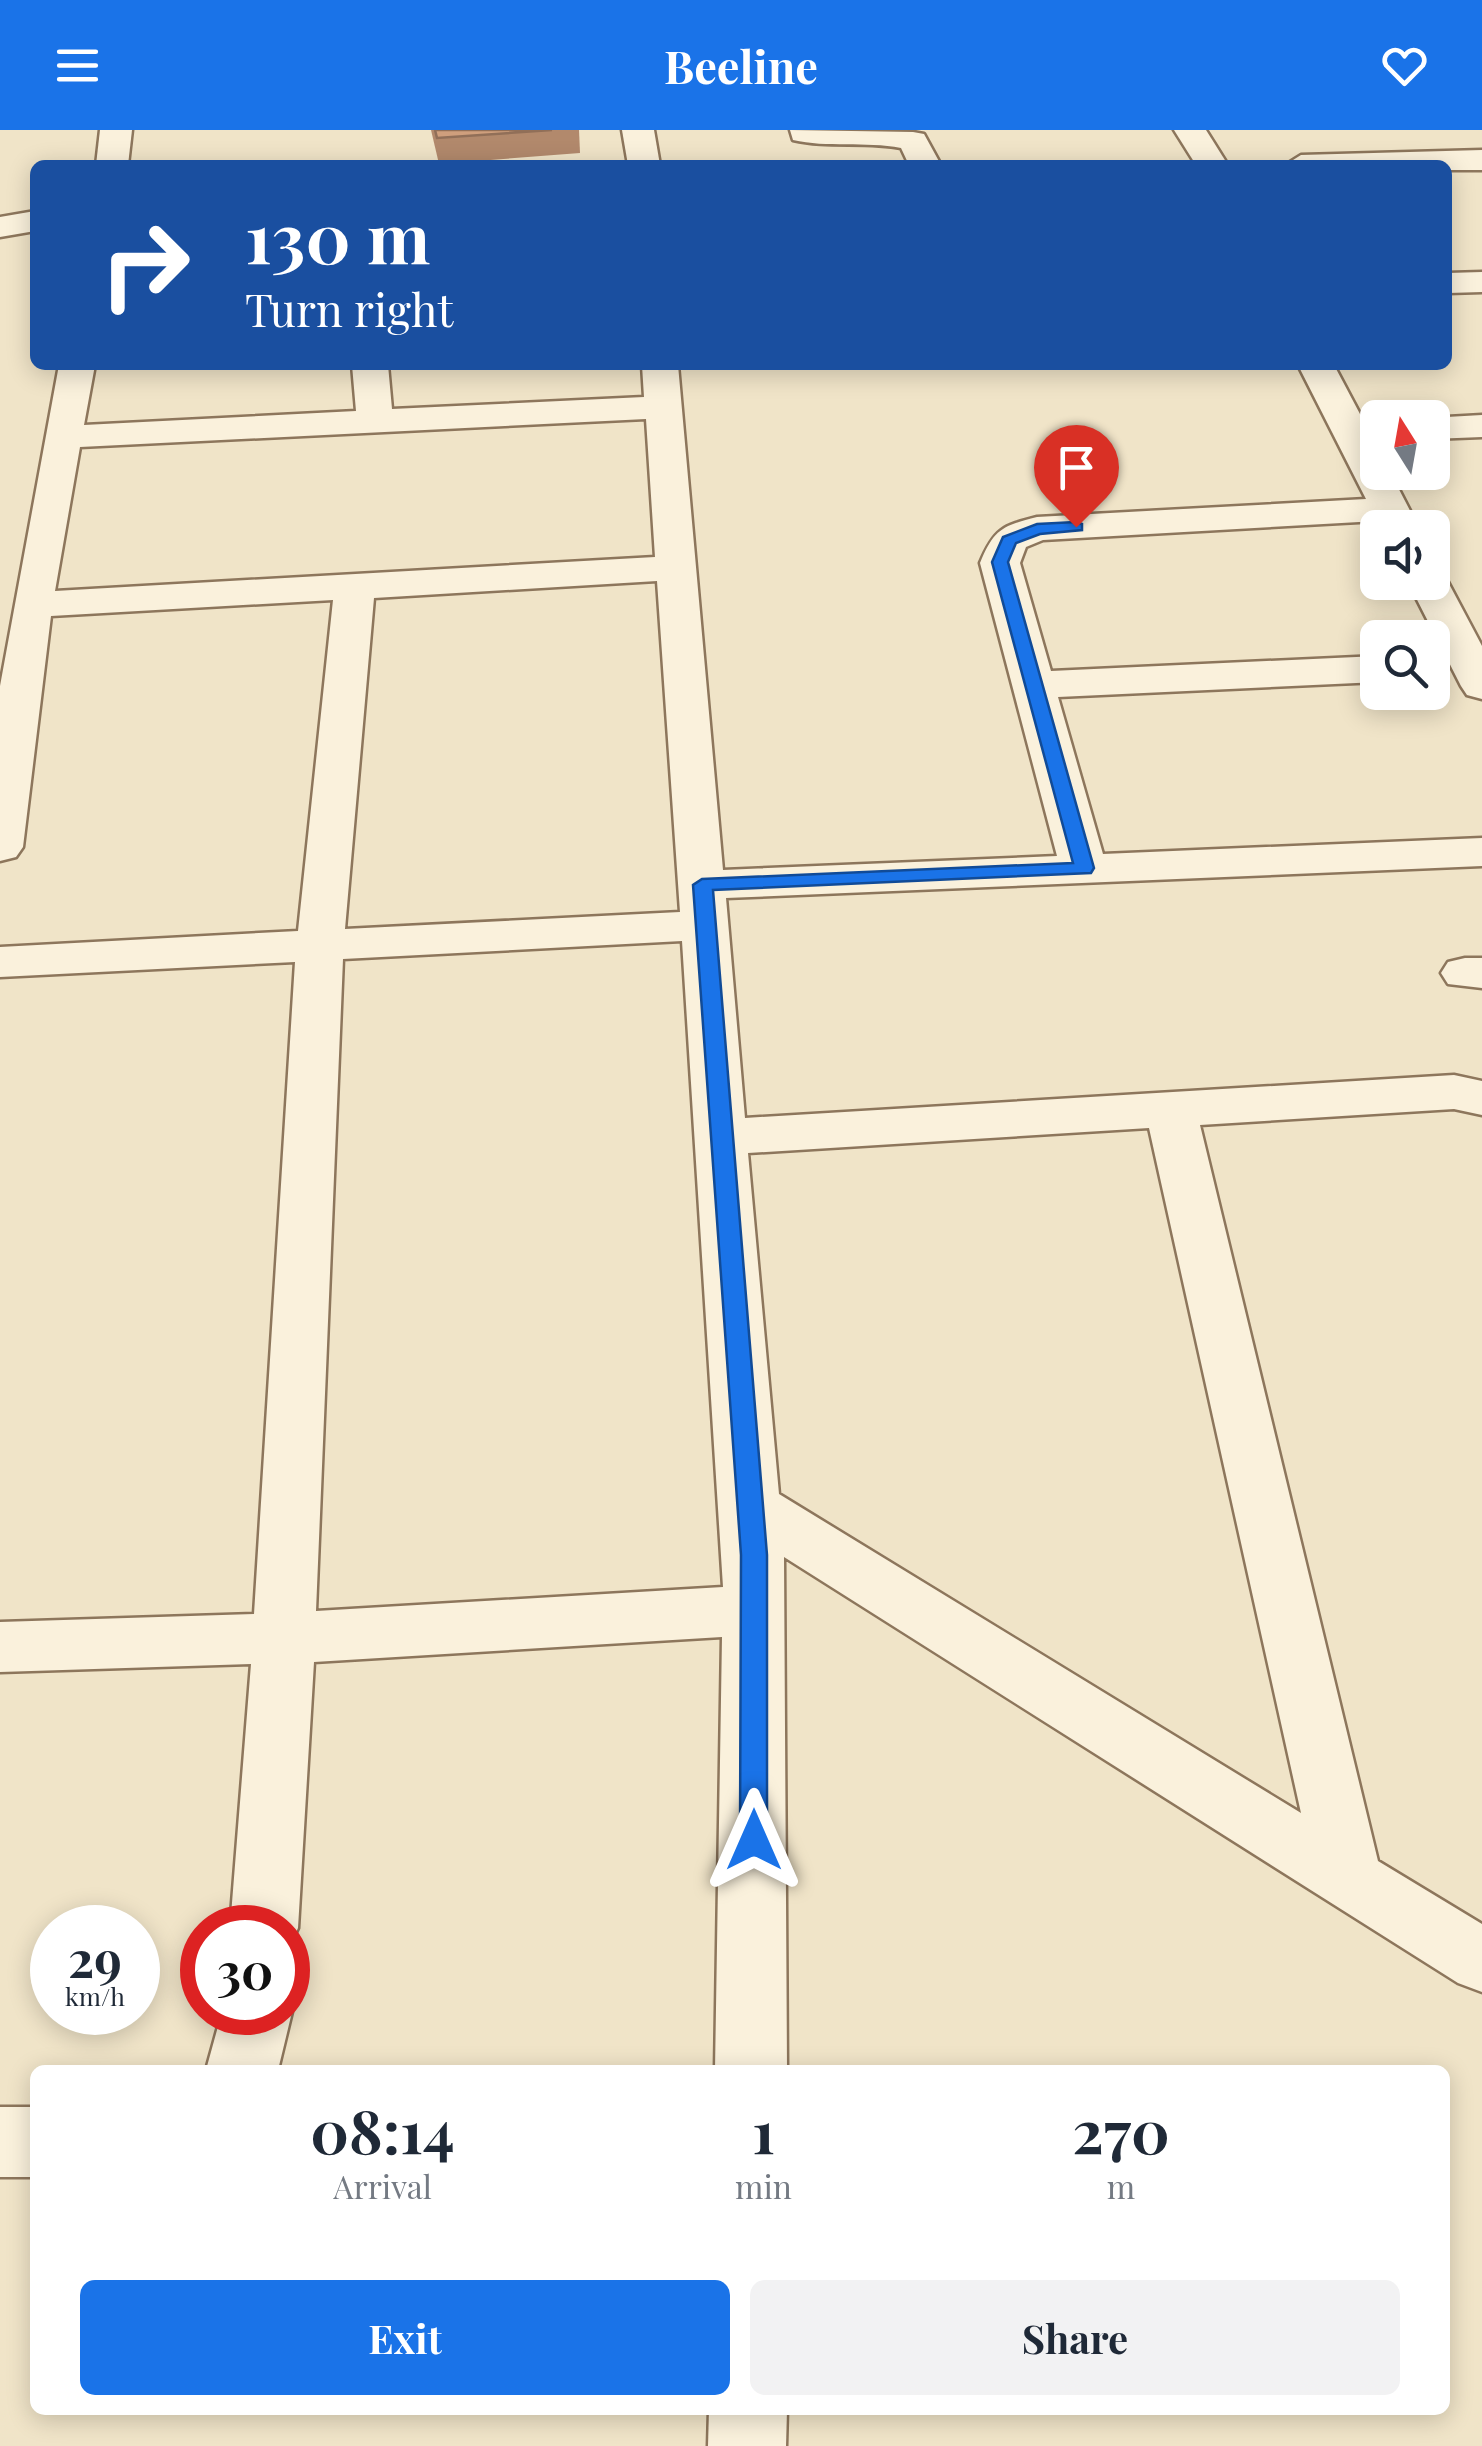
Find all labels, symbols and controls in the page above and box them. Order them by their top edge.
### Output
text: Beeline [664,35,818,95]
icon: menu [50,38,105,93]
icon: heart [1377,38,1432,93]
text: 130 m [245,188,430,282]
icon: right [80,200,210,330]
text: Turn right [245,278,453,338]
north arrow [1360,400,1450,490]
map controls [1360,400,1450,710]
pin [1034,425,1119,528]
icon: arrive [1049,440,1104,495]
button: sound [1360,510,1450,600]
button: search [1360,620,1450,710]
position arrow [702,1788,806,1892]
speed limit sign: 30 [180,1905,310,2035]
text: 29 [68,1924,122,1991]
text: km/h [65,1979,125,2012]
text: 08:14 [310,2089,455,2169]
text: 1 [752,2089,775,2169]
text: 270 [1072,2089,1170,2169]
text: Arrival [333,2164,432,2207]
text: min [735,2164,792,2207]
text: m [1107,2164,1135,2207]
button: Exit [80,2280,730,2395]
button: Share [750,2280,1400,2395]

